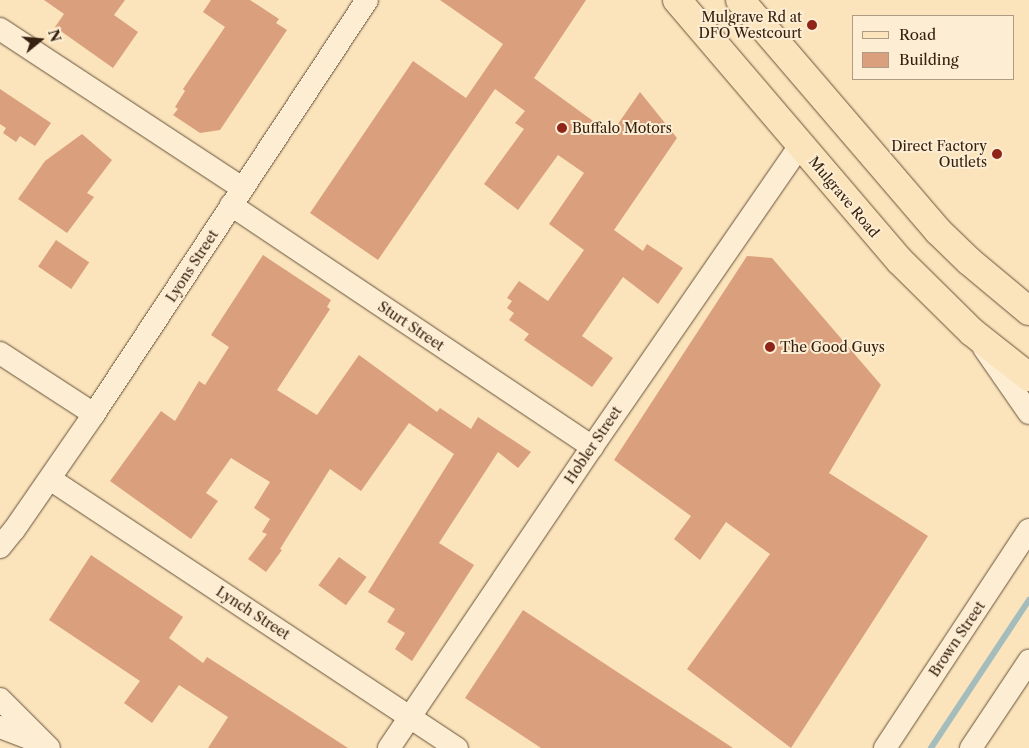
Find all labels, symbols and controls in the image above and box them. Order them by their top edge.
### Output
place label: Mulgrave Rd at DFO Westcourt [698,9,802,41]
north arrow [15,15,65,65]
legend [852,15,1014,80]
marker: Mulgrave Rd at DFO Westcourt [806,19,818,31]
text: Road [899,25,936,44]
text: N [44,27,65,44]
text: Building [899,50,959,69]
place label: Buffalo Motors [572,120,672,136]
marker: Buffalo Motors [556,122,568,134]
place label: Direct Factory Outlets [891,138,987,170]
marker: Direct Factory Outlets [991,148,1003,160]
street label: Mulgrave Road [805,153,883,241]
street label: Lyons Street [162,227,222,305]
street label: Sturt Street [375,298,447,354]
place label: The Good Guys [780,339,885,355]
marker: The Good Guys [764,341,776,353]
street label: Hobler Street [561,403,625,487]
street label: Lynch Street [213,583,293,643]
street label: Brown Street [926,598,988,680]

